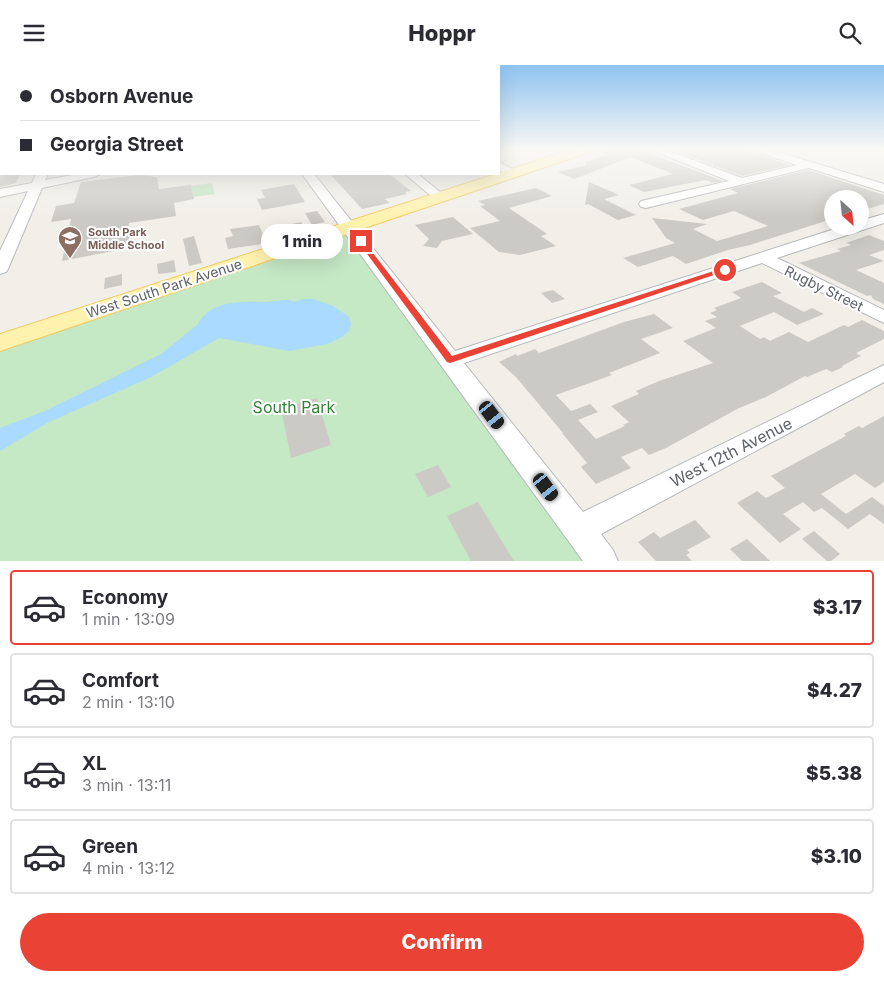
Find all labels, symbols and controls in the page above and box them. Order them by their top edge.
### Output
icon: menu [20,19,48,47]
icon: search [836,19,864,47]
text: Hoppr [408,20,476,46]
text: Osborn Avenue [50,85,193,108]
text: Georgia Street [50,133,183,156]
north arrow [824,190,869,235]
map controls [824,190,869,235]
callout: 1 min [261,223,344,259]
school or university icon: South Park Middle School [57,225,83,259]
place label: South Park Middle School [88,225,164,252]
route end [350,230,372,252]
text: 1 min [282,231,322,251]
street label: West South Park Avenue [84,255,244,321]
route start [714,259,736,281]
street label: Rugby Street [782,262,867,315]
park label: South Park [253,397,336,417]
car [476,399,507,431]
street label: West 12th Avenue [667,413,795,491]
car [530,471,561,503]
icon: car [22,585,67,630]
text: Economy [82,586,168,609]
text: $3.17 [813,596,862,619]
text: 1 min · 13:09 [82,609,175,629]
icon: car [22,668,67,713]
text: Comfort [82,669,159,692]
text: $4.27 [807,679,862,702]
text: 2 min · 13:10 [82,692,175,712]
icon: car [22,751,67,796]
text: XL [82,752,107,775]
text: $5.38 [806,762,862,785]
text: 3 min · 13:11 [82,775,171,795]
icon: car [22,834,67,879]
text: Green [82,835,138,858]
text: $3.10 [811,845,862,868]
text: 4 min · 13:12 [82,858,175,878]
button: Confirm [20,913,864,971]

